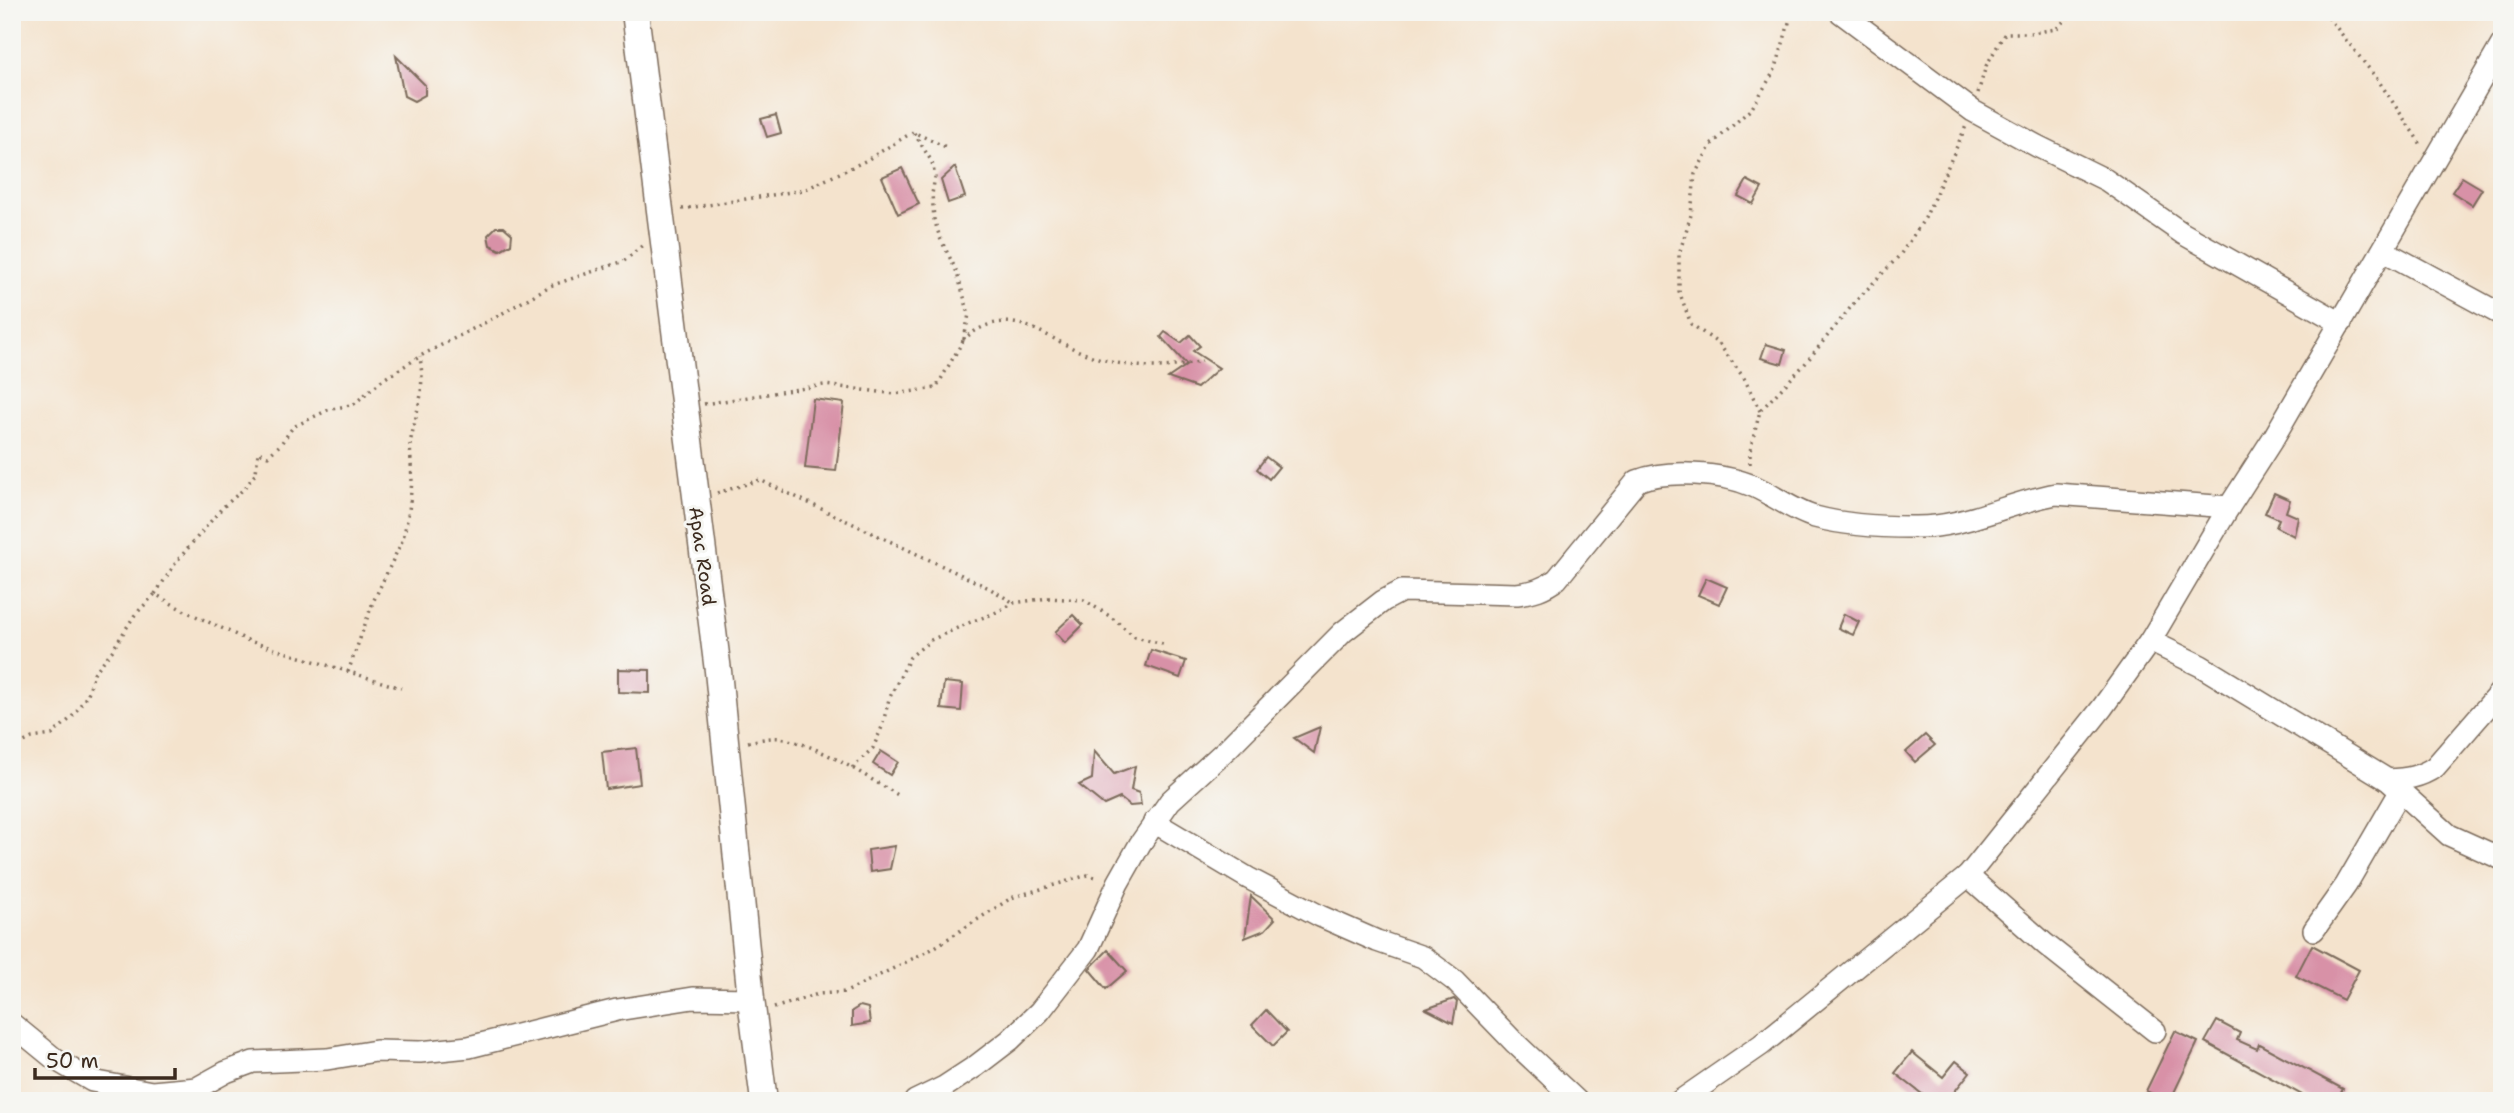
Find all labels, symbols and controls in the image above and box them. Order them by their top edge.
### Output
street label: Apac Road [683,505,722,607]
scale bar [35,1036,175,1080]
text: 50 m [46,1047,99,1075]

